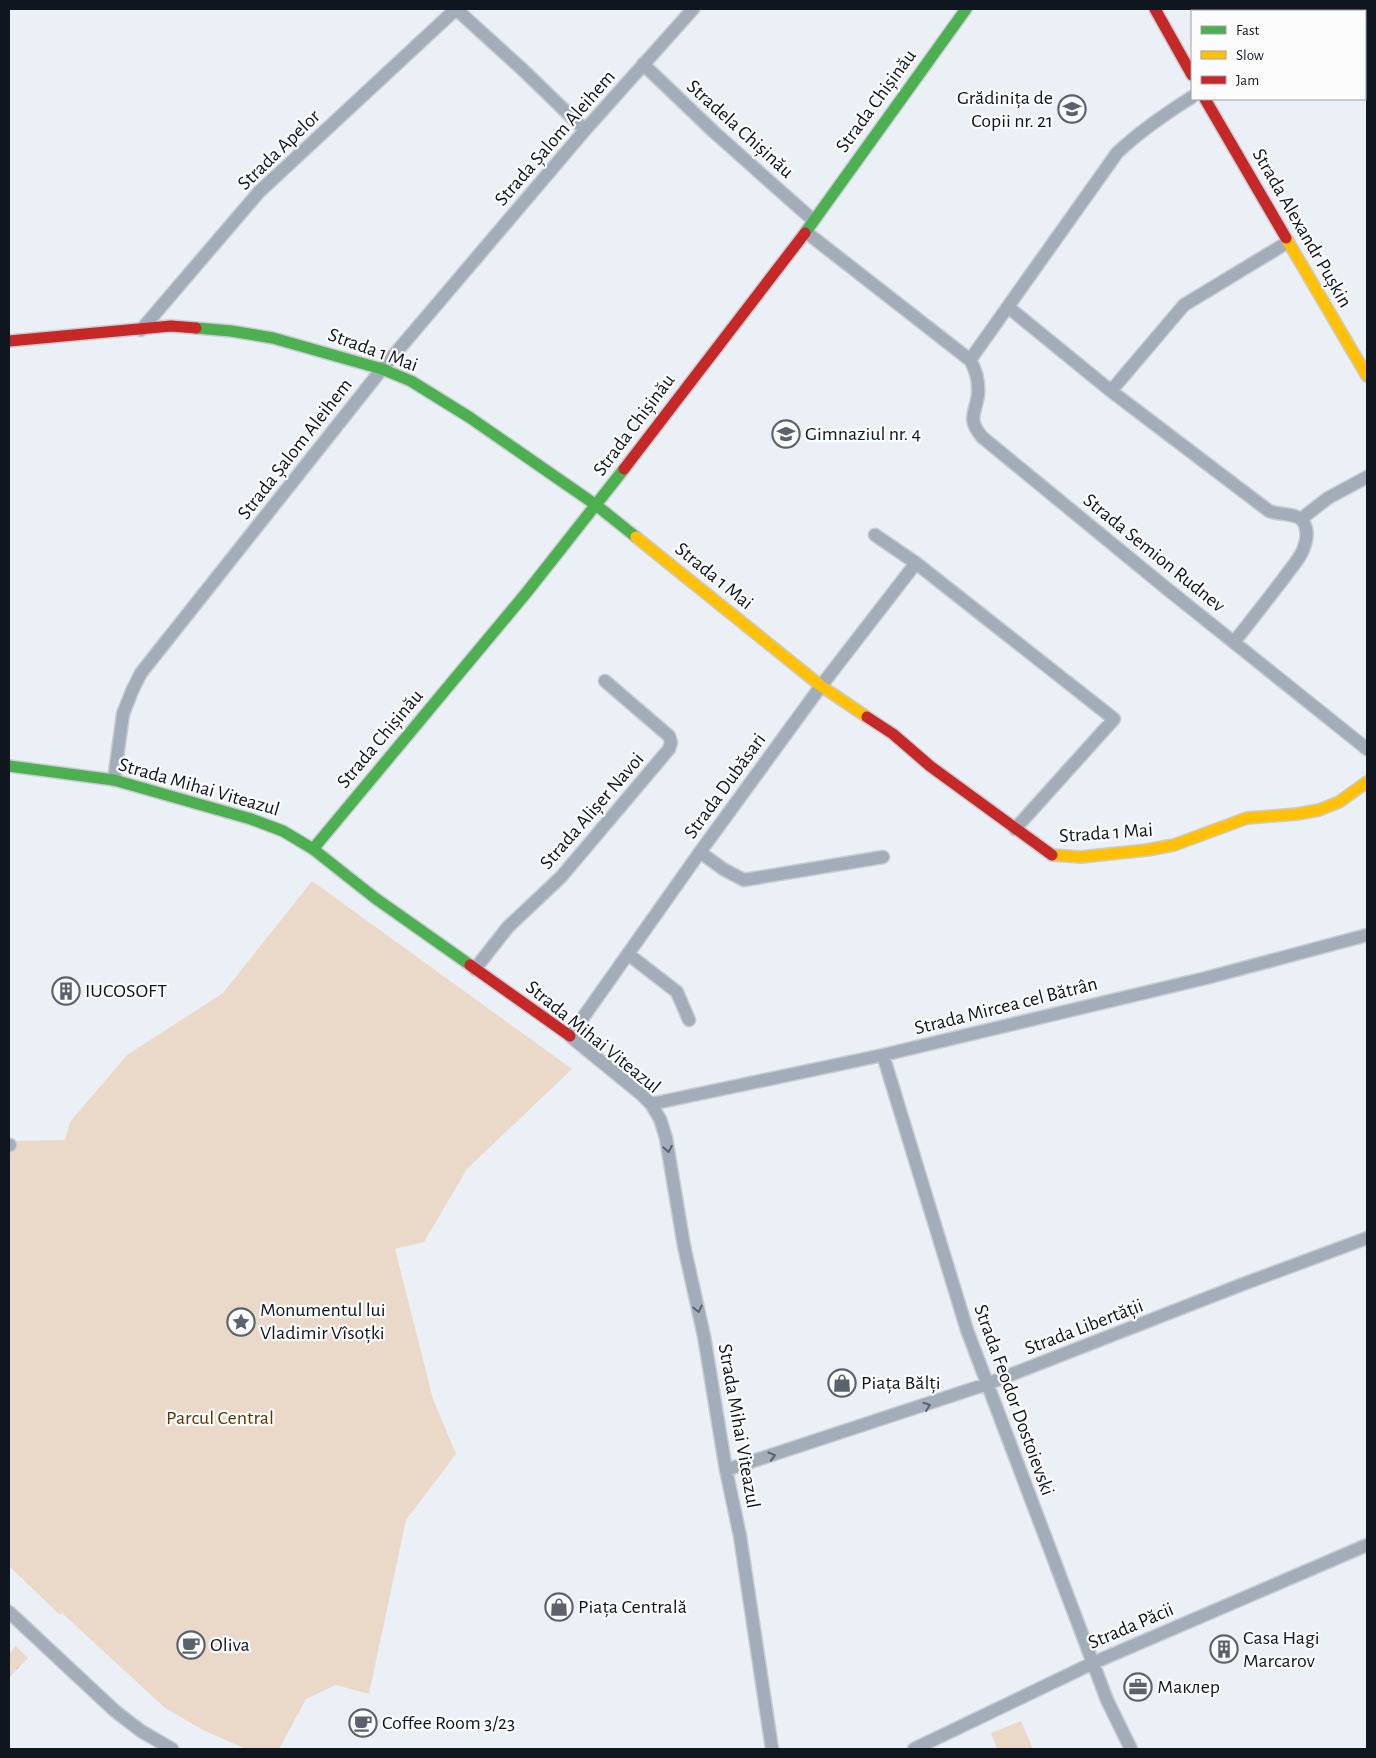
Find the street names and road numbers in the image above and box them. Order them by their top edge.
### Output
street label: Strada Chișinău [832,46,921,157]
street label: Strada Șalom Aleihem [491,66,620,210]
street label: Stradela Chișinău [682,76,797,183]
street label: Strada Apelor [234,106,324,194]
street label: Strada Alexandr Pușkin [1248,145,1356,311]
street label: Strada 1 Mai [325,325,421,375]
street label: Strada Chișinău [589,370,679,480]
street label: Strada Șalom Aleihem [234,375,357,524]
street label: Strada Semion Rudnev [1079,490,1229,616]
street label: Strada 1 Mai [671,539,757,613]
street label: Strada Chișinău [333,686,428,793]
street label: Strada Dubăsari [680,730,770,842]
street label: Strada Alișer Navoi [536,749,649,874]
street label: Strada Mihai Viteazul [116,754,282,820]
street label: Strada 1 Mai [1058,820,1154,846]
street label: Strada Mircea cel Bătrân [912,974,1100,1038]
street label: Strada Mihai Viteazul [522,977,664,1097]
street label: Strada Libertății [1022,1295,1146,1360]
street label: Strada Fеodor Dostoievski [970,1302,1058,1498]
street label: Strada Mihai Viteazul [715,1342,763,1510]
street label: Strada Păcii [1085,1599,1177,1653]

